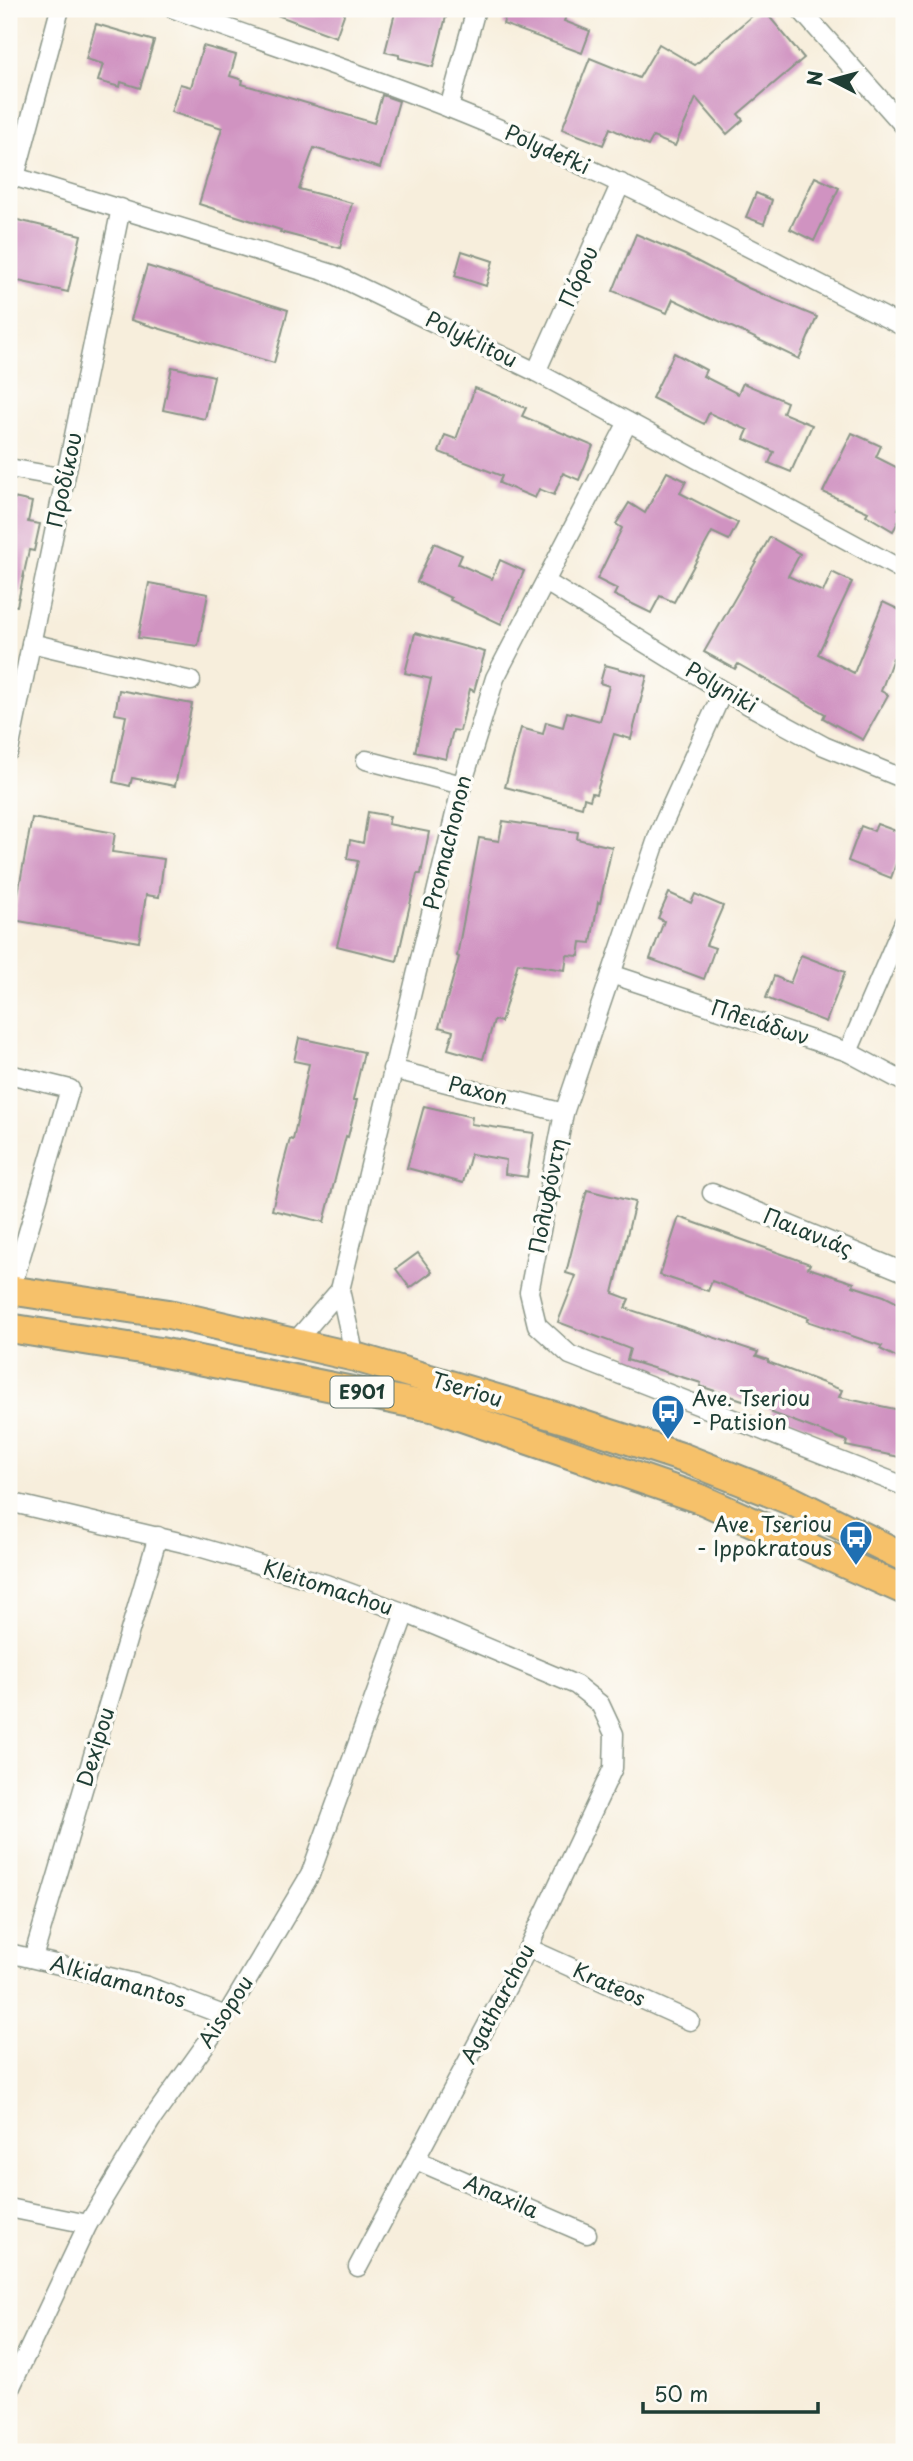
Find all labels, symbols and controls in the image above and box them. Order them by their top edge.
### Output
north arrow [797,46,867,116]
text: N [799,69,829,87]
street label: Polydefki [500,115,596,181]
street label: Πόρου [549,240,605,312]
street label: Polyklitou [420,302,524,374]
street label: Προδίκου [37,429,89,530]
street label: Polyniki [680,653,764,720]
street label: Promachonon [414,772,478,914]
street label: Πλειάδων [707,990,814,1052]
street label: Paxon [445,1066,512,1112]
street label: Πολυφόντη [519,1135,573,1256]
street label: Παιανιάς [759,1199,859,1264]
street label: Tseriou [428,1362,507,1414]
road number: E901 [330,1376,394,1408]
place label: Ave. Tseriou - Patision [692,1381,810,1437]
bus stop icon: Ave. Tseriou - Patision [649,1392,687,1441]
place label: Ave. Tseriou - Ippokratous [697,1507,832,1563]
bus stop icon: Ave. Tseriou - Ippokratous [837,1518,875,1567]
street label: Kleitomachou [260,1550,398,1622]
street label: Dexipou [67,1703,121,1790]
street label: Agatharchou [451,1937,541,2069]
street label: Alkidamantos [47,1945,190,2015]
street label: Krateos [568,1953,651,2013]
street label: Aisopou [189,1968,260,2054]
street label: Anaxila [460,2165,545,2225]
scale bar [643,2370,818,2414]
text: 50 m [654,2377,708,2409]

